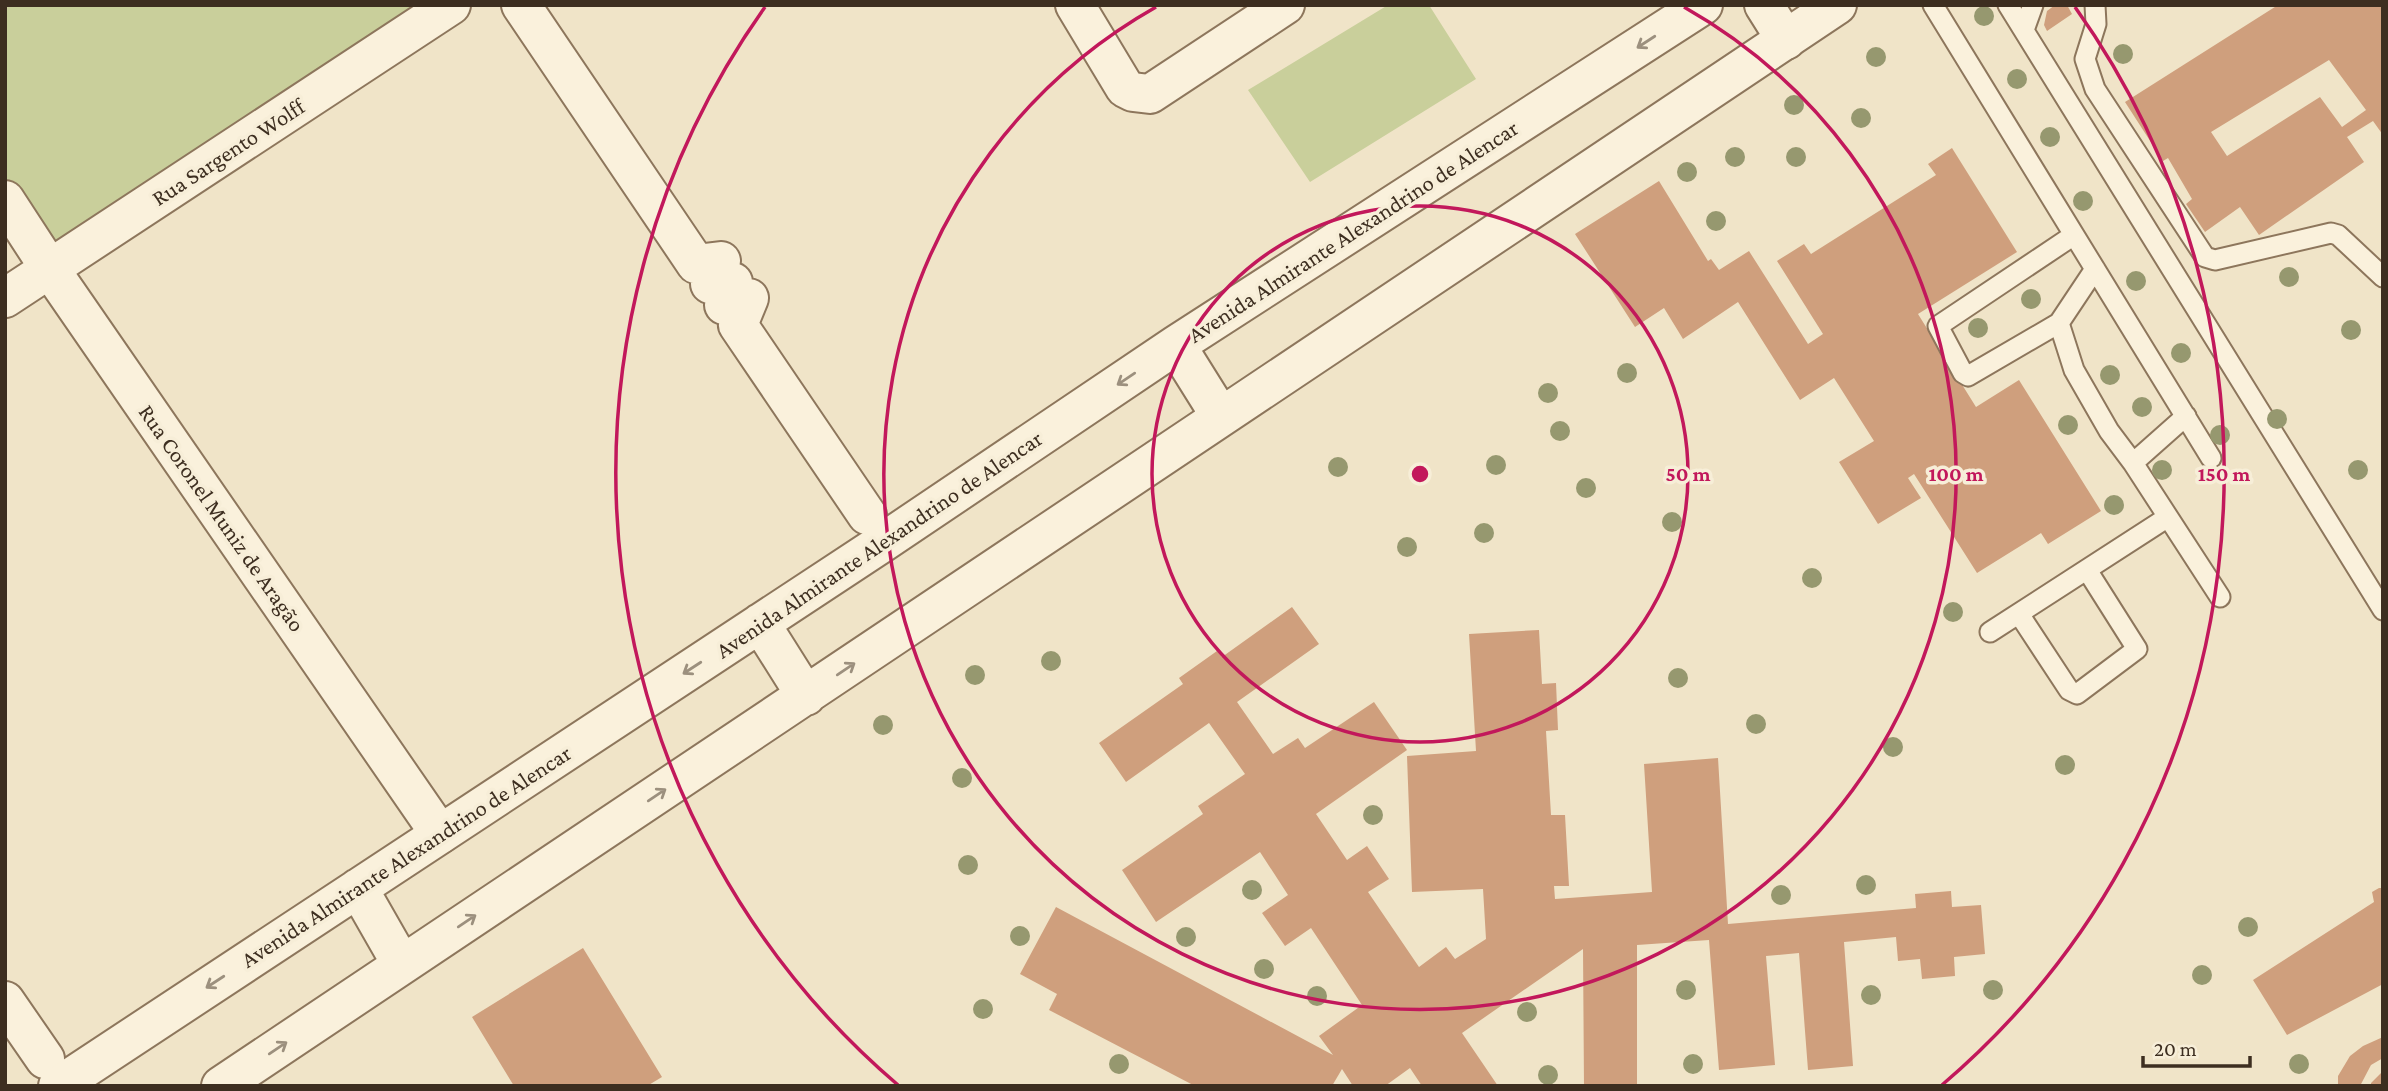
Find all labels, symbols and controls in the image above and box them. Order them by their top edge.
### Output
one-way arrow [1636,36,1656,50]
street label: Rua Sargento Wolff [147,92,310,211]
street label: Avenida Almirante Alexandrino de Alencar [1183,114,1523,348]
one-way arrow [1117,372,1136,386]
street label: Rua Coronel Muniz de Aragão [134,399,310,637]
street label: Avenida Almirante Alexandrino de Alencar [711,425,1047,663]
centre of rings [1408,462,1432,486]
text: 50 m [1666,462,1711,486]
text: 100 m [1928,462,1984,486]
text: 150 m [2198,462,2251,486]
one-way arrow [682,662,702,676]
one-way arrow [836,662,855,676]
street label: Avenida Almirante Alexandrino de Alencar [236,739,576,973]
one-way arrow [646,788,666,802]
one-way arrow [457,914,477,928]
one-way arrow [206,976,226,990]
scale bar [2143,1024,2250,1068]
text: 20 m [2154,1037,2197,1061]
one-way arrow [268,1041,287,1055]

